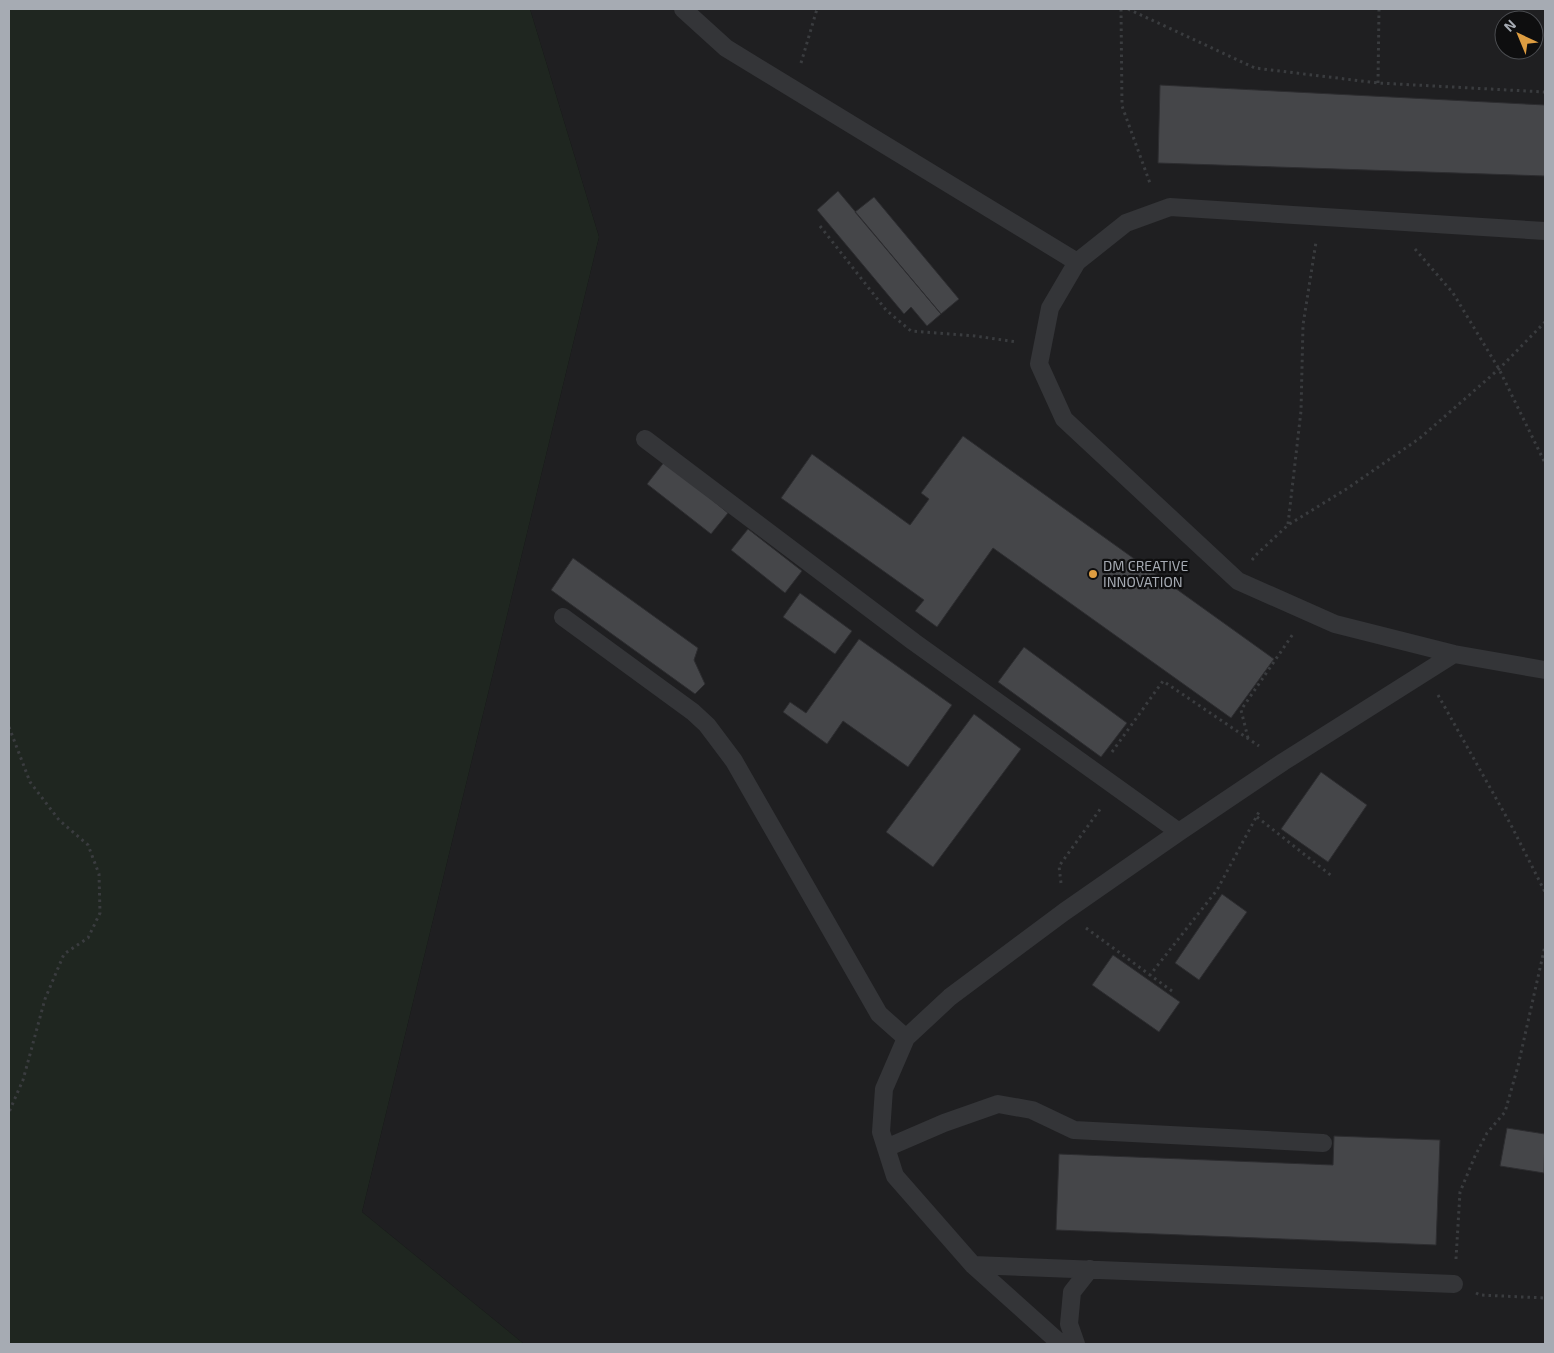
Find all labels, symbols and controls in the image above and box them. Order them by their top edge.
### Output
north arrow [1494,10,1544,60]
text: N [1500,16,1519,35]
place label: DM CREATIVE INNOVATION [1103,557,1188,590]
marker: DM CREATIVE INNOVATION [1087,568,1099,580]

